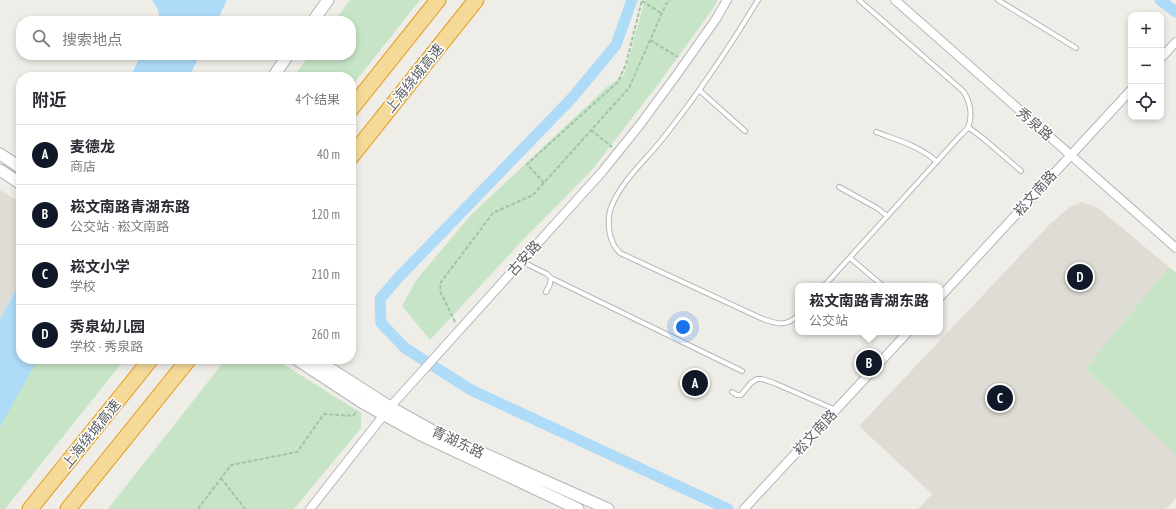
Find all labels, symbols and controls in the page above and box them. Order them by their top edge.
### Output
map controls [1128,12,1164,120]
button: + [1128,12,1164,48]
search box [16,16,356,60]
icon: search [30,27,52,49]
text: 搜索地点 [62,30,122,49]
street label: 上海绕城高速 [381,40,447,116]
button: − [1128,48,1164,84]
button: locate [1128,84,1164,120]
text: 附近 [32,89,66,111]
text: 4个结果 [295,91,340,108]
street label: 秀泉路 [1013,103,1057,145]
text: 麦德龙 [70,137,115,156]
text: A [42,146,48,163]
text: 40 m [317,146,340,163]
text: 商店 [70,158,96,175]
street label: 崧文南路 [1010,166,1060,220]
text: 崧文南路青湖东路 [70,197,190,216]
text: B [42,206,48,223]
text: 120 m [311,206,340,223]
text: 公交站 · 崧文南路 [70,218,169,235]
street label: 古安路 [503,236,545,280]
text: 崧文小学 [70,257,130,276]
pin: D [1067,262,1093,292]
text: C [42,266,48,283]
text: 210 m [311,266,340,283]
text: 学校 [70,278,96,295]
popup [795,283,943,335]
text: 崧文南路青湖东路 [809,291,929,310]
text: 公交站 [809,312,848,329]
text: 秀泉幼儿园 [70,317,145,336]
your location [673,317,693,337]
text: D [42,326,48,343]
text: 260 m [311,326,340,343]
text: 学校 · 秀泉路 [70,338,143,355]
pin: B [856,348,882,378]
pin: A [682,368,708,398]
pin: C [987,383,1013,413]
street label: 上海绕城高速 [58,396,124,472]
street label: 崧文南路 [789,405,841,459]
street label: 青湖东路 [429,422,487,462]

